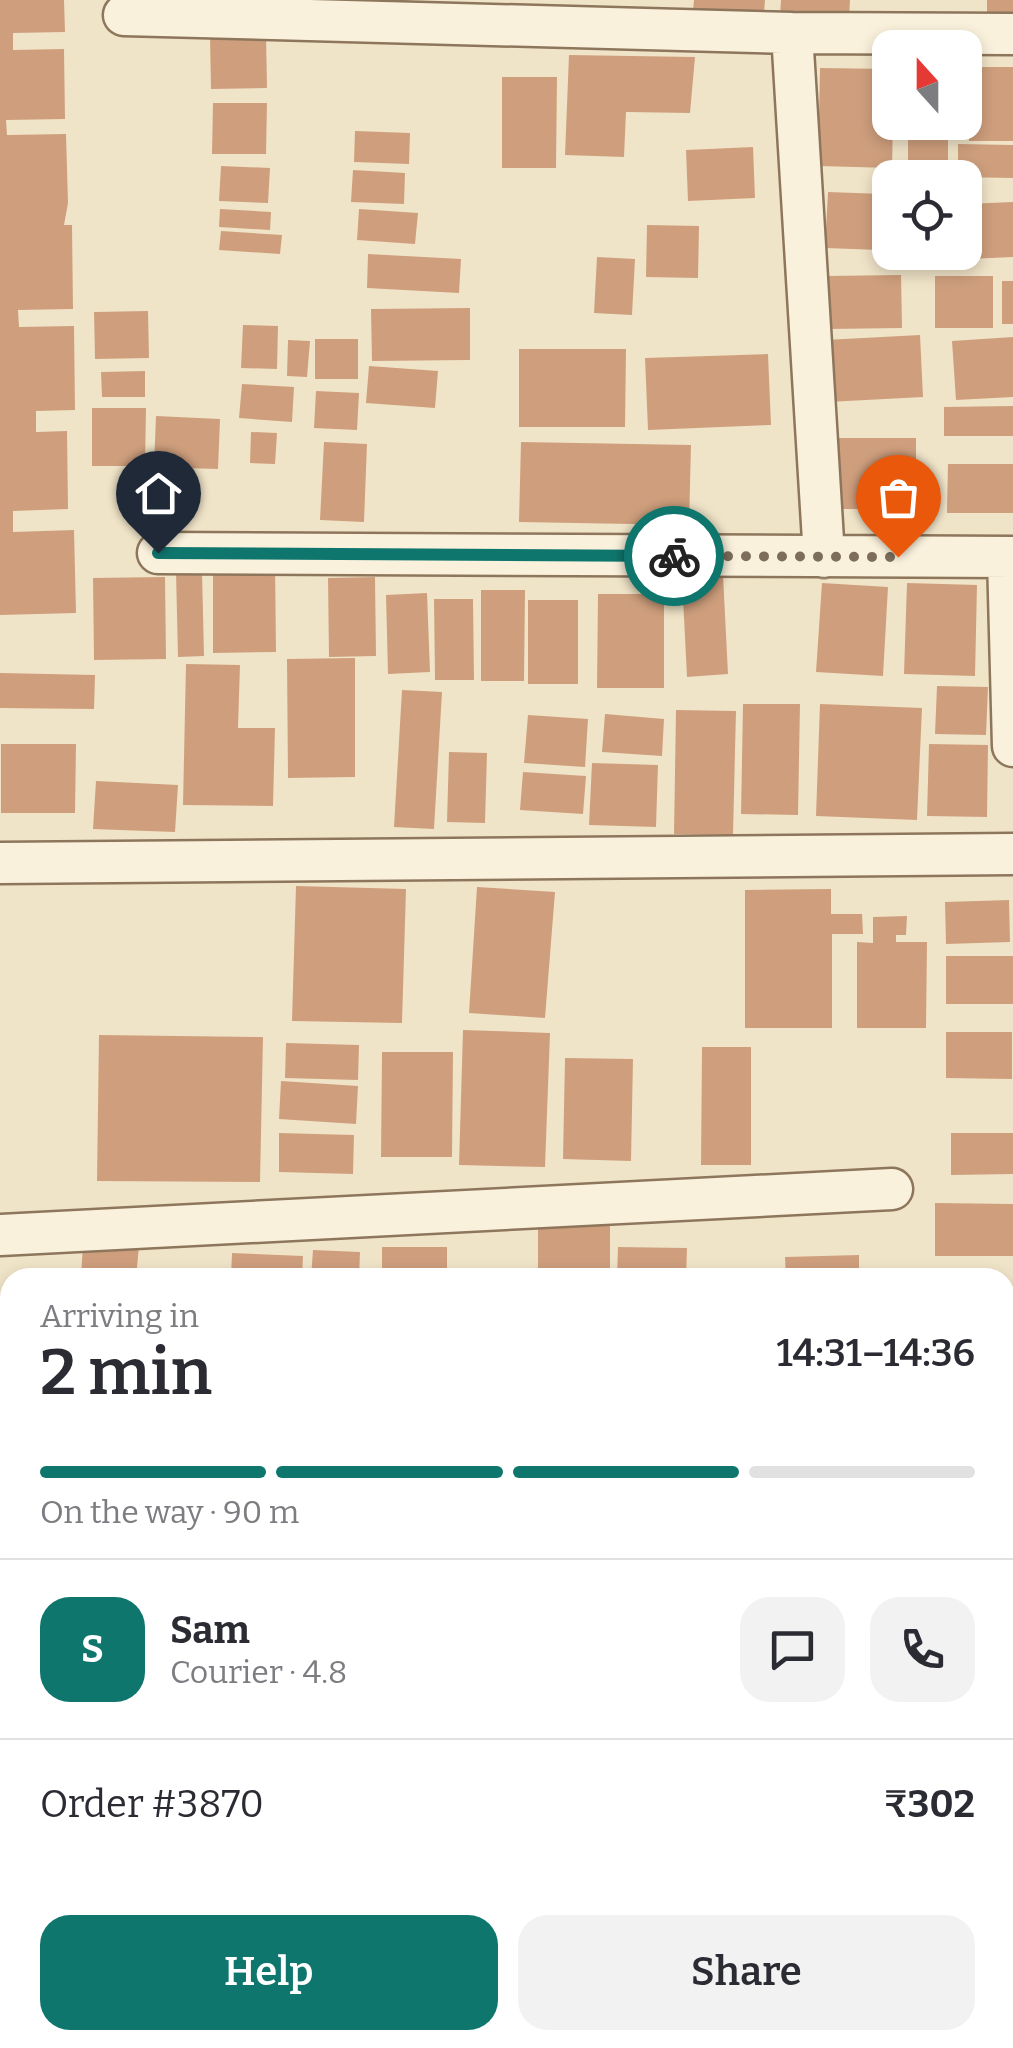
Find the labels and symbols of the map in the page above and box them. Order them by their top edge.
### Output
north arrow [872,30,982,140]
pin [116,451,201,554]
pin [856,455,941,558]
courier [624,506,724,606]

